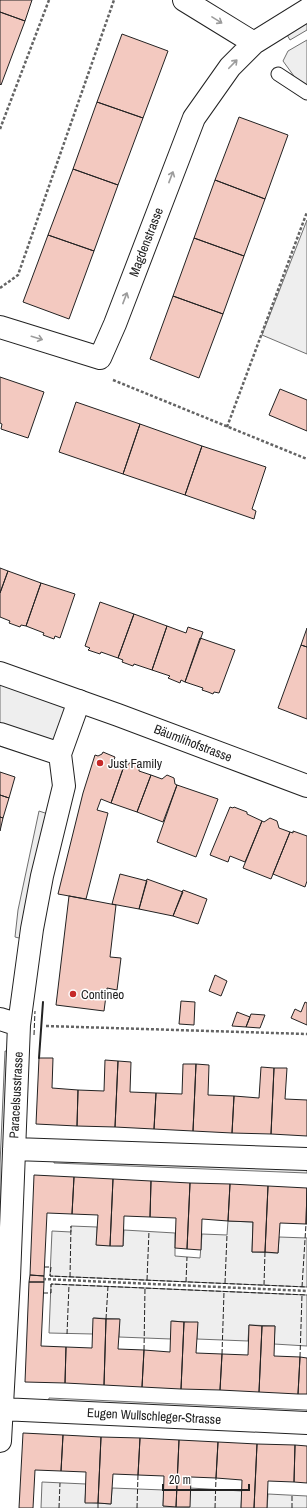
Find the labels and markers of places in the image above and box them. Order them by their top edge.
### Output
place label: Just Family [108,755,163,772]
marker: Just Family [95,758,105,768]
place label: Contineo [81,986,124,1003]
marker: Contineo [68,989,78,999]

